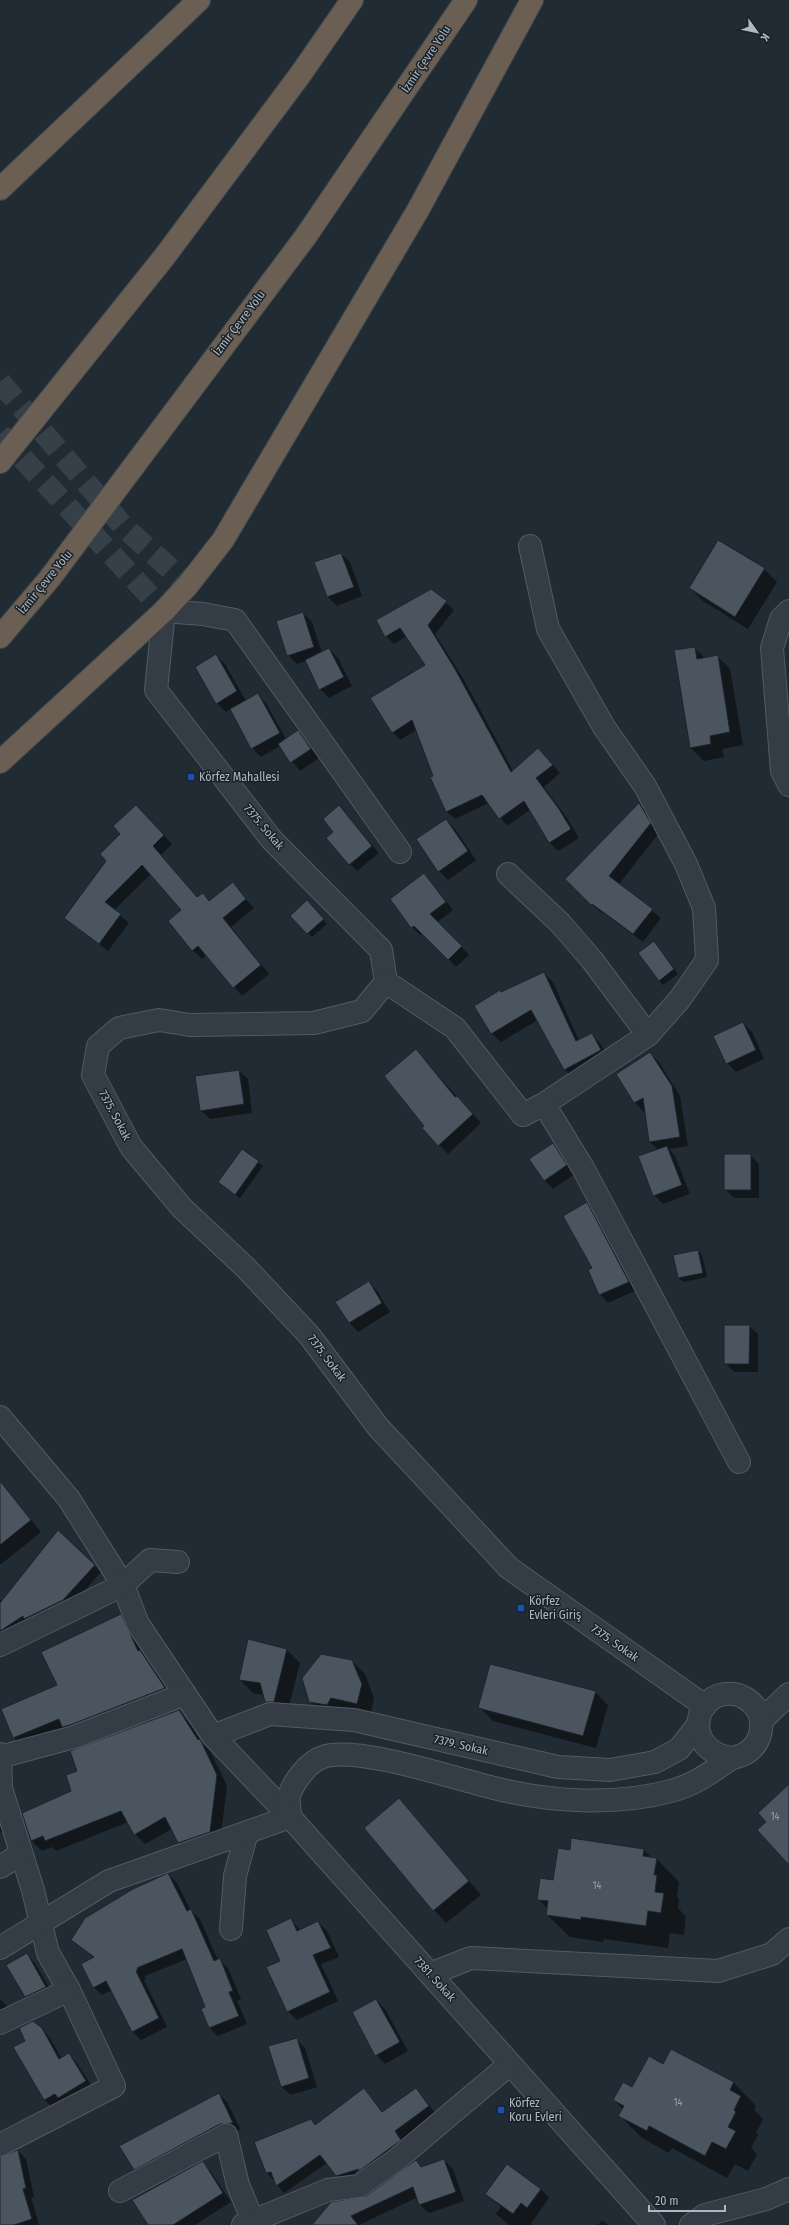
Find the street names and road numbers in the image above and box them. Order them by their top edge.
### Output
street label: İzmir Çevre Yolu [398,22,454,95]
street label: İzmir Çevre Yolu [209,287,268,358]
street label: İzmir Çevre Yolu [14,547,75,617]
street label: 7375. Sokak [241,801,287,853]
street label: 7375. Sokak [96,1088,134,1143]
street label: 7375. Sokak [305,1332,349,1384]
street label: 7375. Sokak [589,1622,642,1665]
street label: 7379. Sokak [433,1732,490,1758]
street label: 7381. Sokak [411,1954,459,2004]

